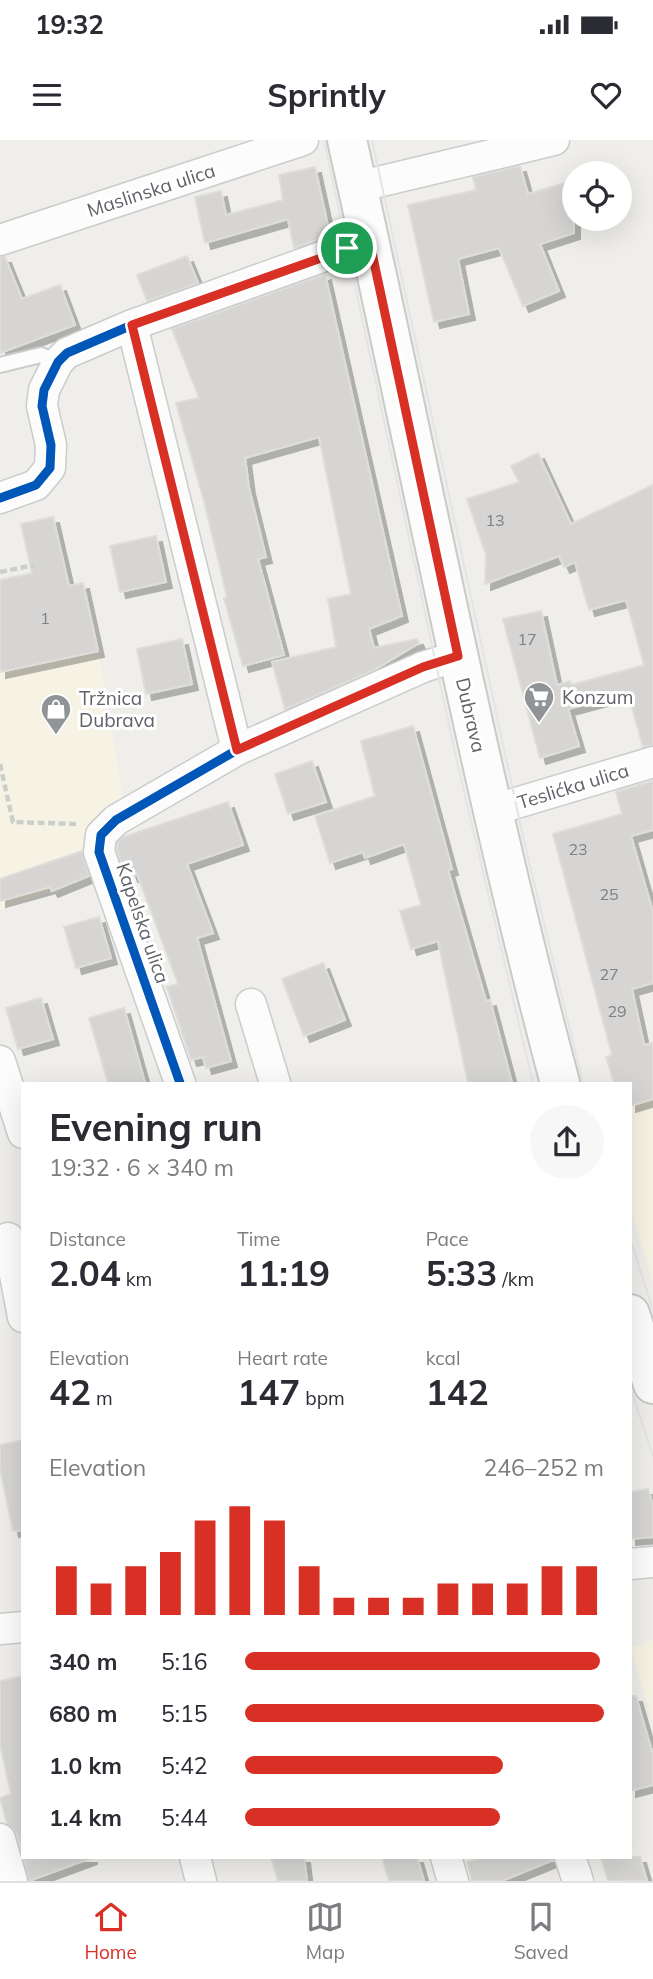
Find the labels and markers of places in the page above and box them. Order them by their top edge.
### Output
pin [317,218,377,278]
supermarket icon: Konzum [522,680,556,724]
place label: Konzum [562,685,633,709]
place label: Tržnica Dubrava [79,686,155,732]
shop icon: Tržnica Dubrava [39,692,73,736]

